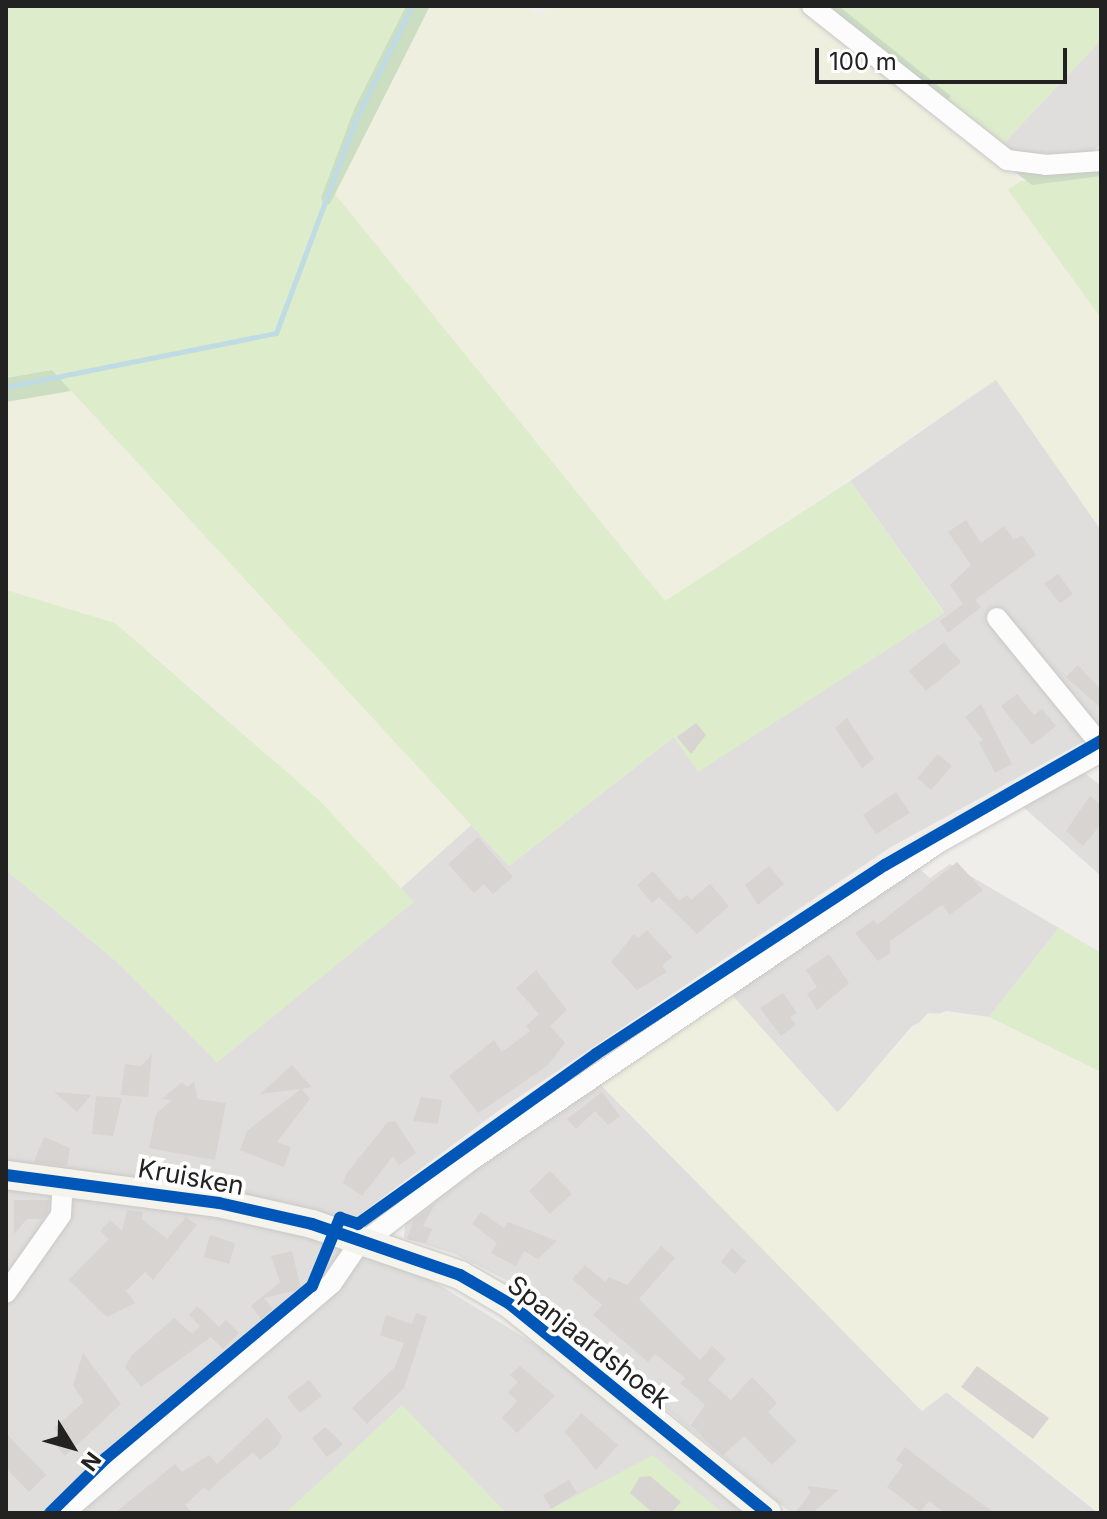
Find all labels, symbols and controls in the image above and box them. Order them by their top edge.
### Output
scale bar [819,32,1071,82]
text: 100 m [829,47,897,76]
street label: Kruisken [136,1152,246,1202]
street label: Spanjaardshoek [501,1269,677,1415]
north arrow [32,1407,112,1487]
text: N [76,1447,107,1476]

